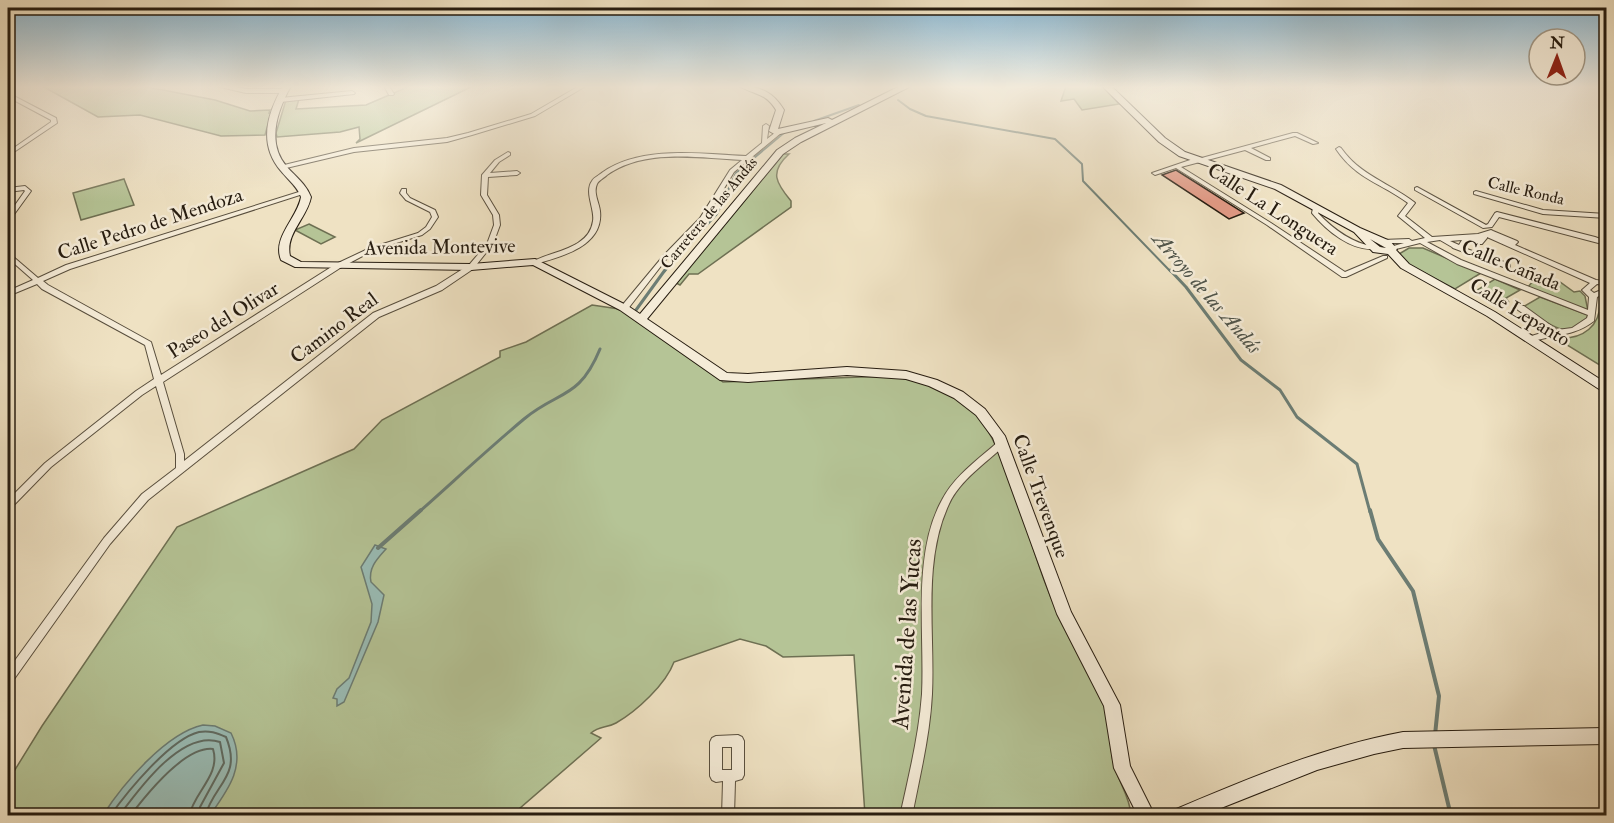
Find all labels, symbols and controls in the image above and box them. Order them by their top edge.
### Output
north arrow [1527,27,1587,87]
text: N [1549,33,1565,53]
street label: Carretera de las Andás [656,153,762,273]
street label: Calle La Longuera [1203,157,1344,261]
street label: Calle Ronda [1486,172,1567,210]
street label: Calle Pedro de Mendoza [54,182,247,266]
water label: Arroyo de las Andás [1145,225,1268,361]
street label: Avenida Montevive [363,233,516,261]
street label: Calle Cañada [1458,234,1565,297]
street label: Calle Lepanto [1465,272,1575,353]
street label: Paseo del Olivar [163,276,284,364]
street label: Camino Real [285,287,383,369]
street label: Calle Trevenque [1007,431,1075,561]
street label: Avenida de las Yucas [885,538,929,731]

